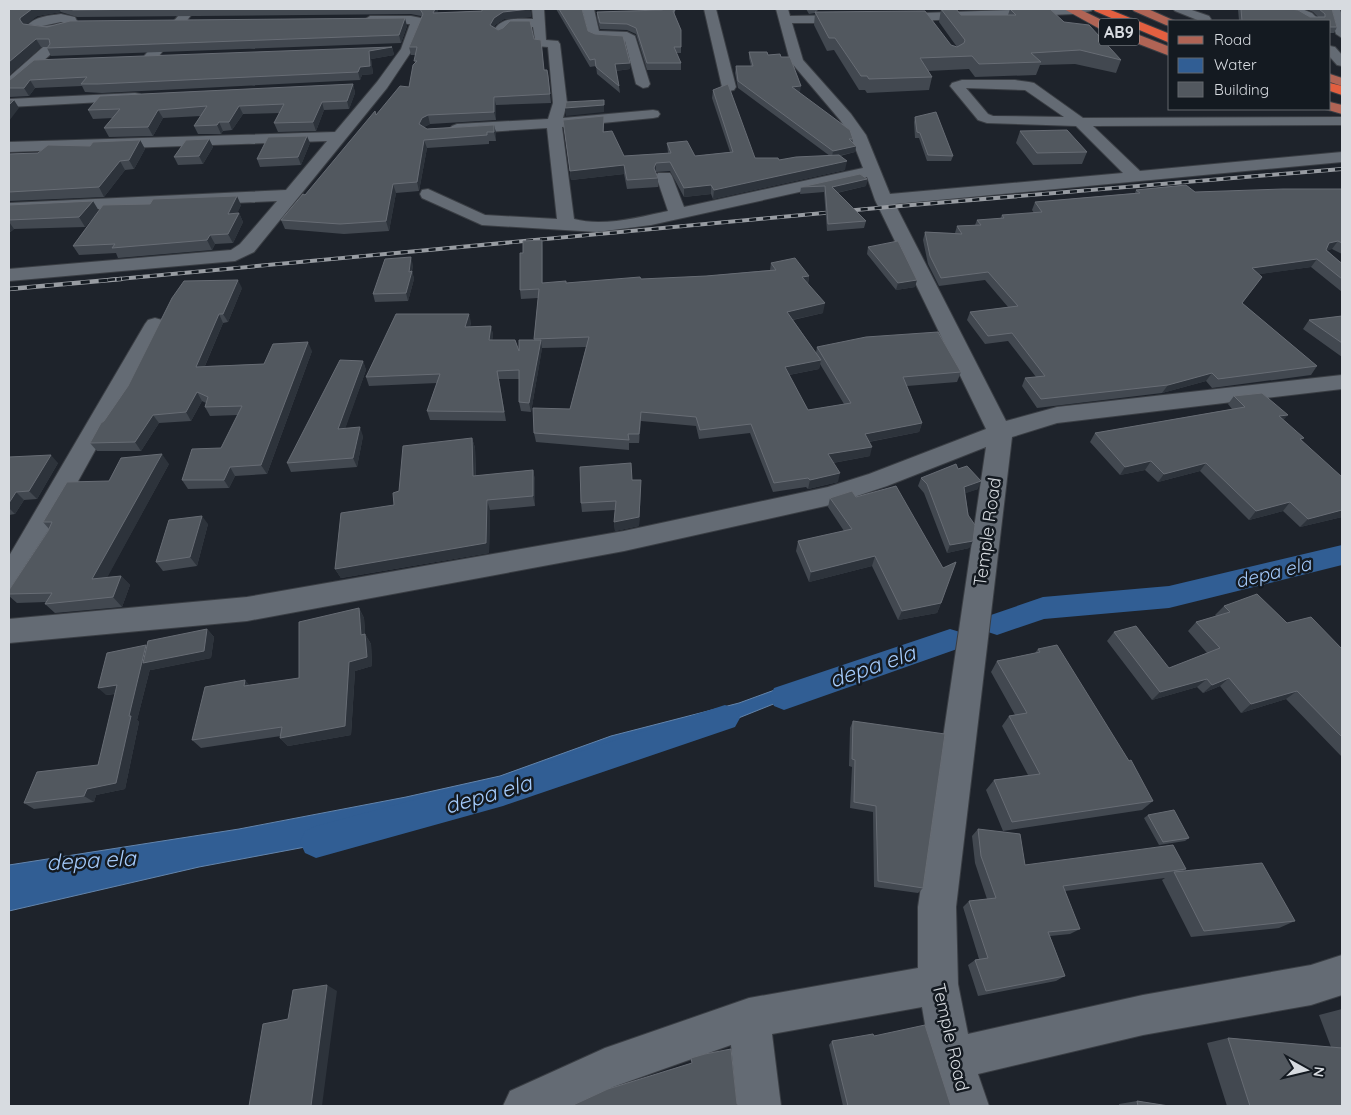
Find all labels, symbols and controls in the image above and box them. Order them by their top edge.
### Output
road number: AB9 [1099,18,1139,46]
legend [1168,20,1331,110]
text: Road [1214,30,1251,49]
text: Water [1214,55,1257,74]
text: Building [1214,80,1269,99]
street label: Temple Road [968,476,1006,588]
water label: depa ela [1233,551,1315,593]
water label: depa ela [825,638,920,694]
water label: depa ela [441,768,536,820]
water label: depa ela [46,844,138,876]
street label: Temple Road [927,981,975,1093]
north arrow [1281,1045,1331,1095]
text: N [1309,1065,1329,1078]

